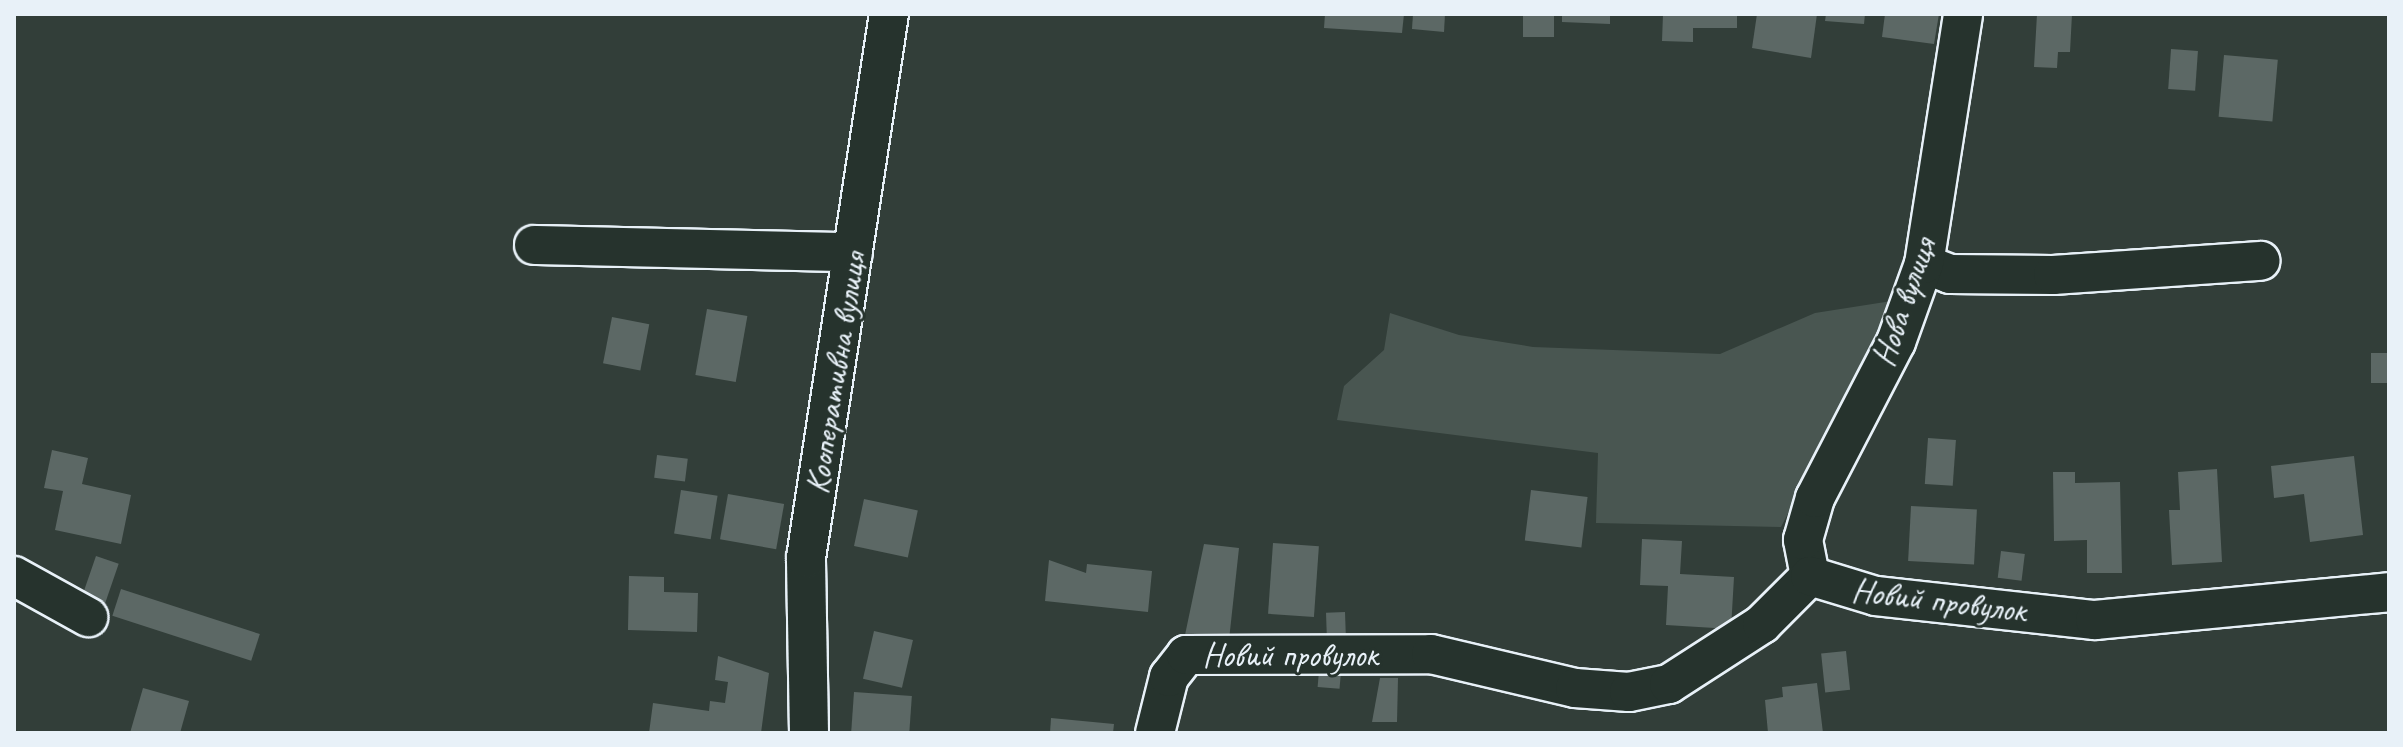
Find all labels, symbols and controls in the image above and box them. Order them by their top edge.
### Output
street label: Нова вулиця [1862,231,1944,373]
street label: Кооперативна вулиця [796,250,874,496]
street label: Новий провулок [1850,569,2028,631]
street label: Новий провулок [1202,635,1378,675]

